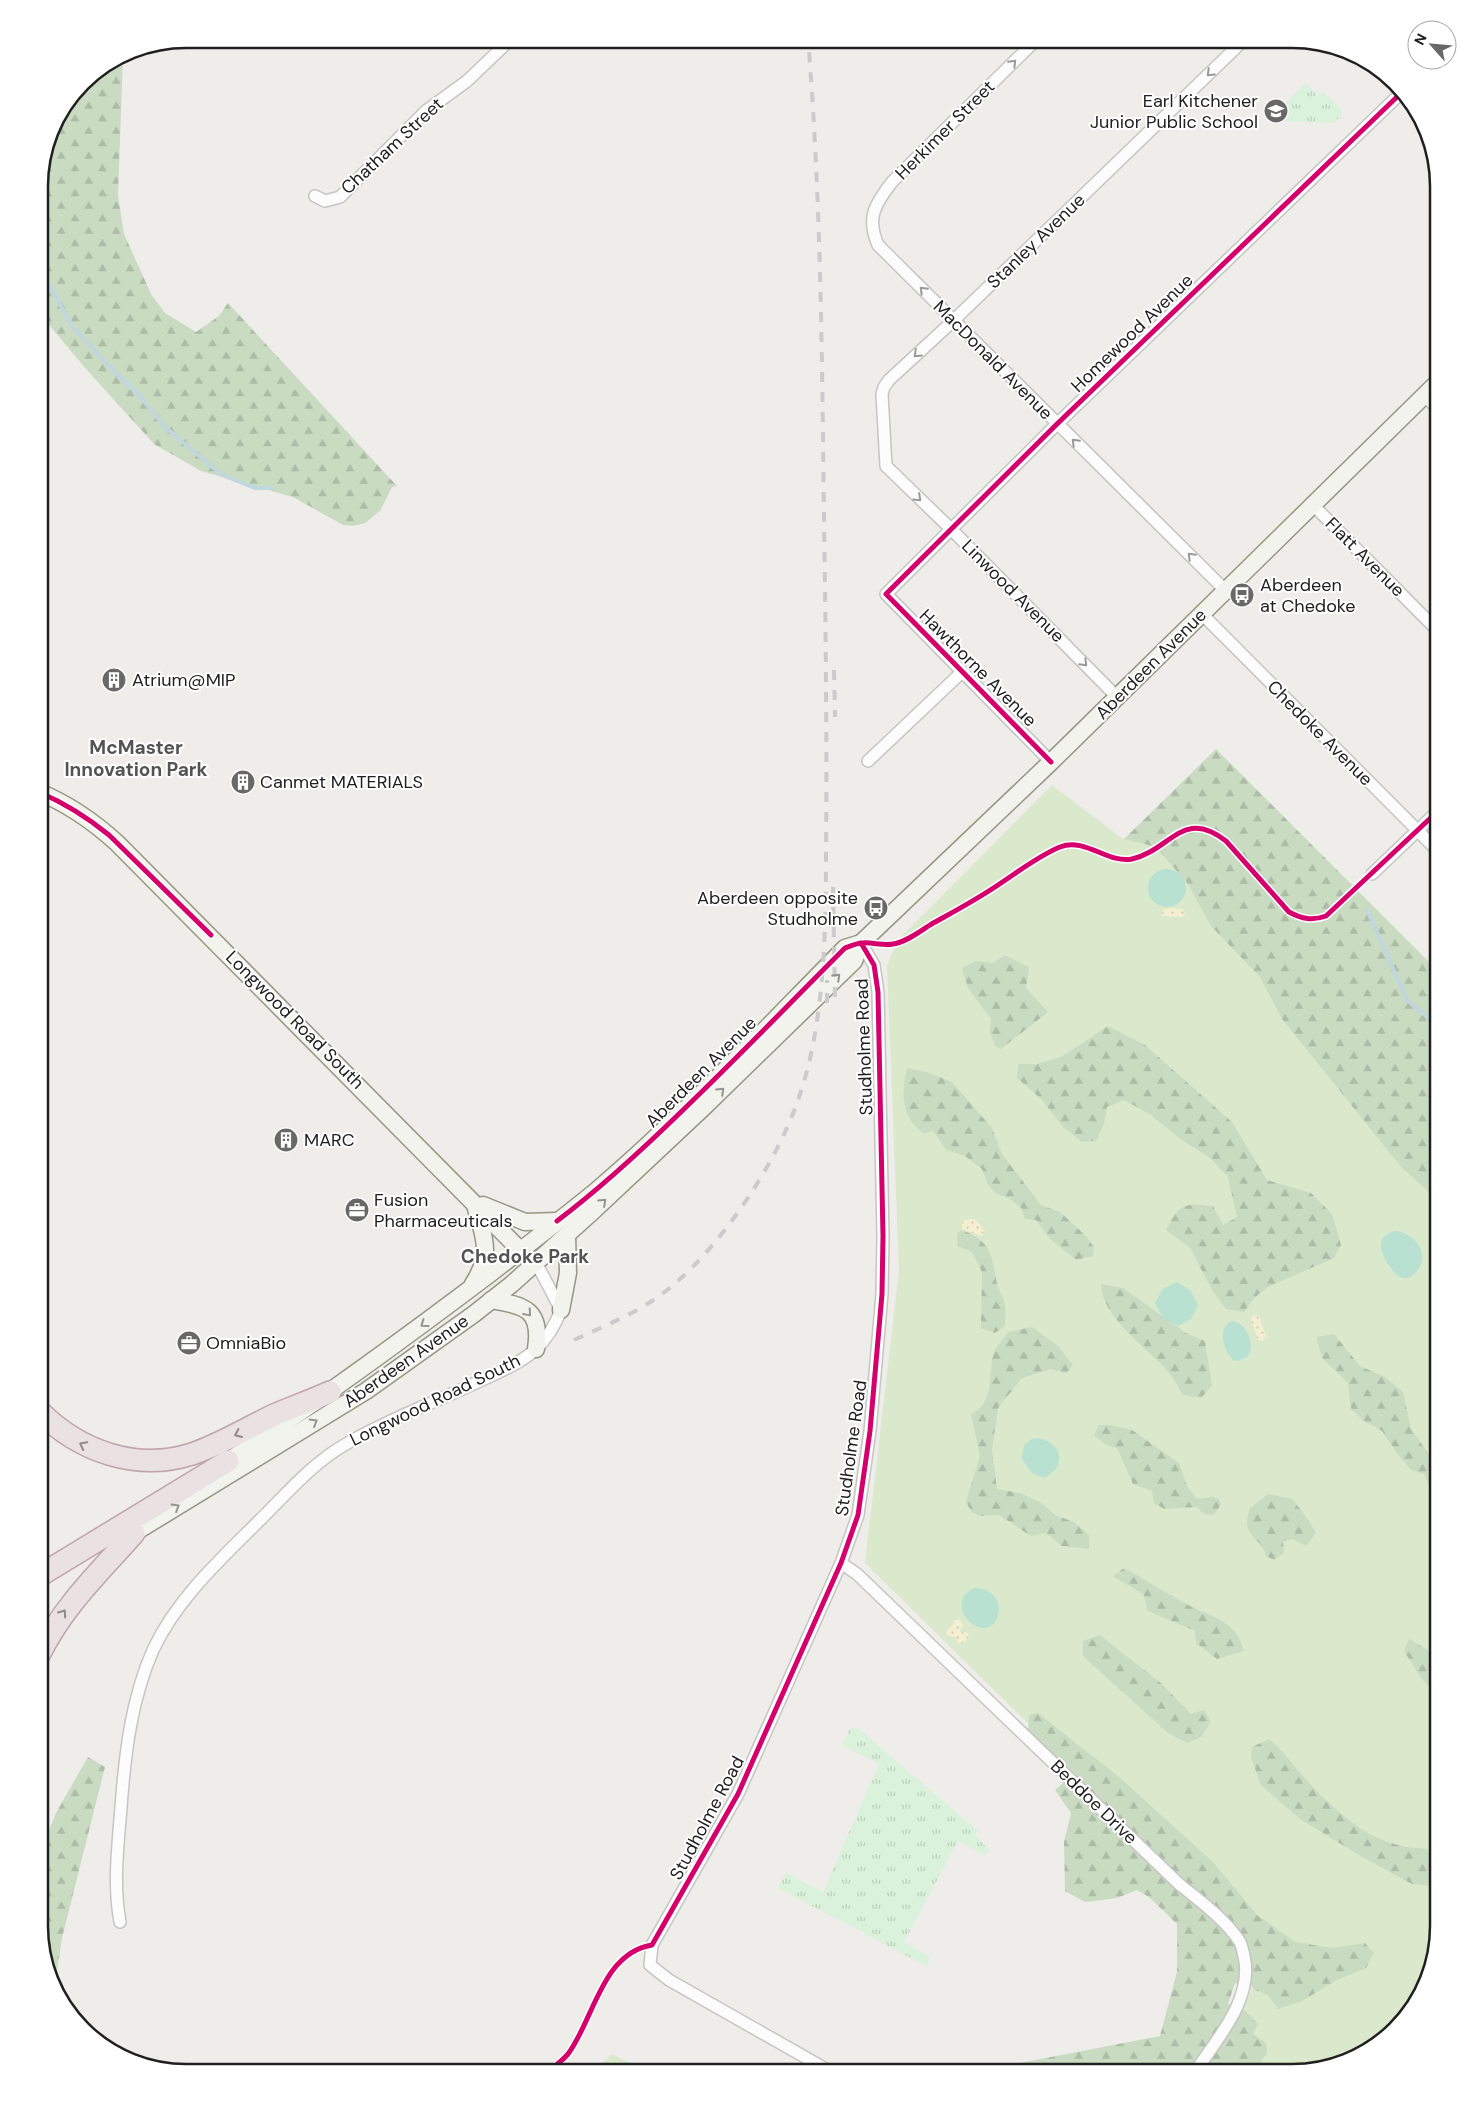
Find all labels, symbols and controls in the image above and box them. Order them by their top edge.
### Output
north arrow [1407,20,1457,70]
text: N [1410,30,1431,48]
one-way arrow [1007,60,1016,69]
one-way arrow [1207,67,1216,76]
street label: Herkimer Street [890,75,1000,185]
place label: Earl Kitchener Junior Public School [1090,89,1258,134]
street label: Chatham Street [336,92,448,200]
school or university icon: Earl Kitchener Junior Public School [1263,98,1289,124]
street label: Stanley Avenue [982,188,1090,294]
street label: Homewood Avenue [1066,269,1198,397]
one-way arrow [919,287,928,296]
street label: MacDonald Avenue [928,295,1058,425]
one-way arrow [914,348,923,357]
one-way arrow [1072,438,1081,447]
one-way arrow [913,492,922,501]
street label: Flatt Avenue [1320,512,1410,602]
street label: Linwood Avenue [956,534,1070,648]
one-way arrow [1187,553,1196,562]
place label: Aberdeen at Chedoke [1260,573,1355,618]
bus stop icon: Aberdeen at Chedoke [1229,582,1255,608]
street label: Aberdeen Avenue [1090,603,1212,725]
street label: Hawthorne Avenue [914,604,1042,732]
one-way arrow [1078,658,1087,667]
building icon: Atrium@MIP [101,667,127,693]
place label: Atrium@MIP [132,668,235,692]
street label: Chedoke Avenue [1262,675,1378,791]
district label: McMaster Innovation Park [64,735,208,782]
building icon: Canmet MATERIALS [230,769,256,795]
place label: Canmet MATERIALS [260,770,423,794]
place label: Aberdeen opposite Studholme [697,886,858,931]
bus stop icon: Aberdeen opposite Studholme [863,895,889,921]
street label: Longwood Road South [221,946,369,1094]
one-way arrow [831,974,840,983]
street label: Studholme Road [850,978,878,1116]
street label: Aberdeen Avenue [640,1011,762,1133]
one-way arrow [715,1088,724,1097]
building icon: MARC [273,1127,299,1153]
place label: MARC [304,1128,355,1152]
place label: Fusion Pharmaceuticals [374,1188,512,1233]
office icon: Fusion Pharmaceuticals [344,1197,370,1223]
one-way arrow [597,1199,606,1208]
district label: Chedoke Park [461,1244,589,1269]
one-way arrow [522,1307,531,1316]
street label: Aberdeen Avenue [339,1309,473,1413]
one-way arrow [420,1318,430,1327]
office icon: OmniaBio [176,1330,202,1356]
place label: OmniaBio [206,1331,286,1355]
street label: Longwood Road South [346,1348,524,1452]
street label: Studholme Road [830,1378,872,1518]
one-way arrow [309,1419,318,1429]
one-way arrow [234,1427,243,1438]
one-way arrow [79,1441,88,1451]
one-way arrow [170,1504,179,1514]
one-way arrow [57,1610,66,1619]
street label: Studholme Road [664,1752,750,1884]
street label: Beddoe Drive [1045,1754,1143,1850]

